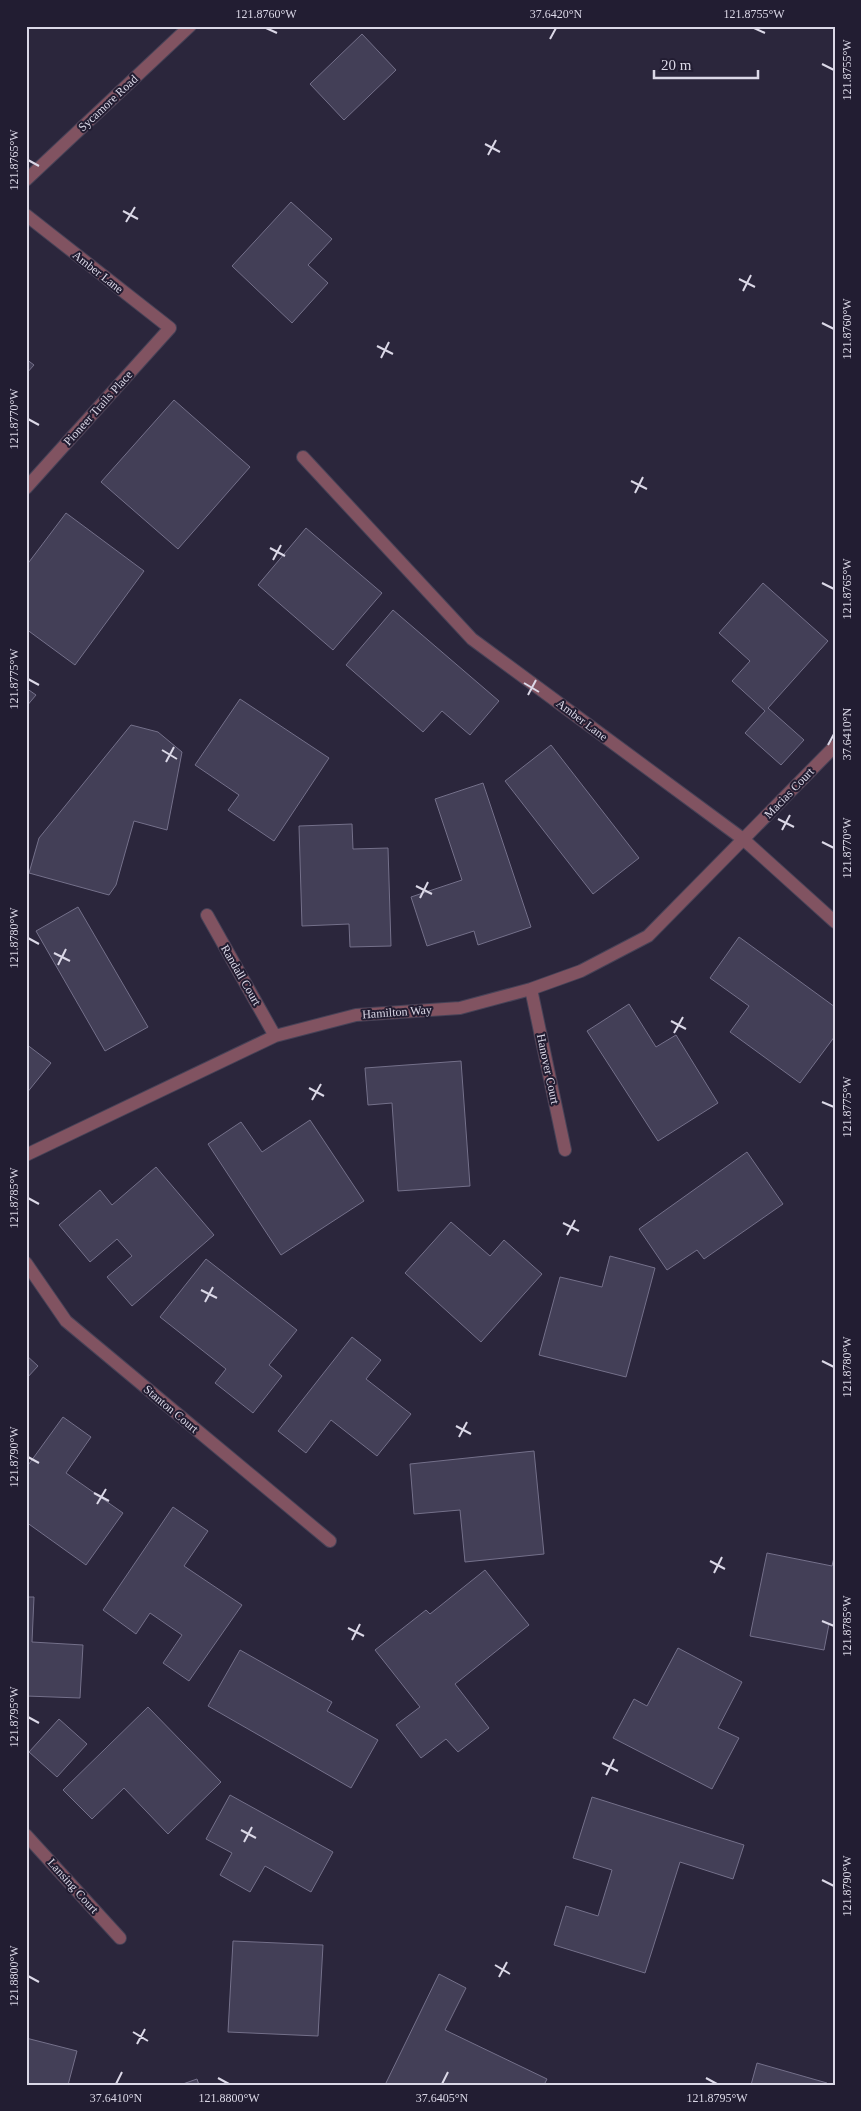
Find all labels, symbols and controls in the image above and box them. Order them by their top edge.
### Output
text: 121.8760°W [235,7,297,21]
text: 37.6420°N [530,7,583,21]
text: 121.8755°W [723,7,785,21]
text: 121.8755°W [840,39,854,101]
scale bar [654,48,757,80]
text: 20 m [661,57,692,73]
street label: Sycamore Road [75,72,141,134]
text: 121.8765°W [7,129,21,191]
street label: Amber Lane [70,248,126,296]
text: 121.8760°W [840,298,854,360]
street label: Pioneer Trails Place [61,368,135,448]
text: 121.8770°W [7,388,21,450]
text: 121.8765°W [840,558,854,620]
text: 121.8775°W [7,648,21,710]
street label: Amber Lane [554,696,610,744]
text: 37.6410°N [840,707,854,760]
street label: Macias Court [761,764,817,821]
text: 121.8770°W [840,817,854,879]
text: 121.8780°W [7,907,21,969]
street label: Randall Court [218,942,264,1008]
street label: Hamilton Way [362,1003,432,1021]
street label: Hanover Court [534,1032,562,1106]
text: 121.8775°W [840,1076,854,1138]
text: 121.8785°W [7,1167,21,1229]
text: 121.8780°W [840,1336,854,1398]
street label: Stanton Court [141,1382,202,1436]
text: 121.8790°W [7,1426,21,1488]
text: 121.8785°W [840,1595,854,1657]
text: 121.8795°W [7,1686,21,1748]
text: 121.8790°W [840,1855,854,1917]
street label: Lansing Court [45,1856,102,1917]
text: 121.8800°W [7,1945,21,2007]
text: 37.6410°N [90,2091,143,2105]
text: 121.8800°W [198,2091,260,2105]
text: 37.6405°N [416,2091,469,2105]
text: 121.8795°W [686,2091,748,2105]

